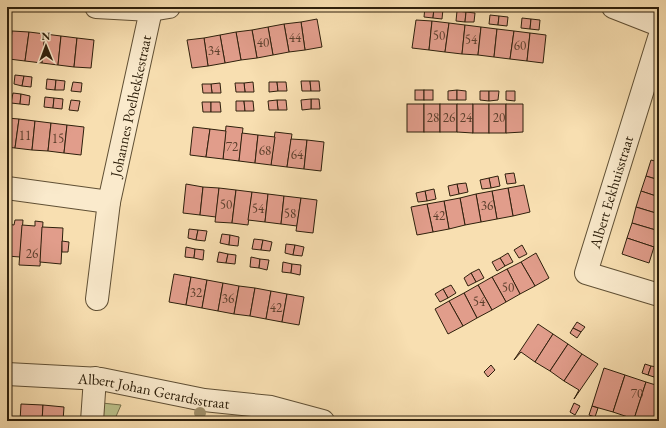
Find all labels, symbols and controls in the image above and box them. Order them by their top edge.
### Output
north arrow [26,26,66,66]
house number: 50 [433,27,445,44]
text: N [41,29,50,43]
house number: 44 [289,29,302,46]
house number: 54 [465,31,478,48]
street label: Johannes Poelhekkestraat [105,33,155,181]
house number: 40 [257,34,269,51]
house number: 60 [514,37,526,54]
house number: 34 [208,42,221,59]
house number: 28 [427,109,439,126]
house number: 26 [443,109,455,126]
house number: 24 [460,109,473,126]
house number: 20 [493,109,505,126]
house number: 11 [19,127,31,144]
house number: 15 [52,130,64,147]
street label: Albert Eekhuisstraat [585,133,637,252]
house number: 72 [226,138,239,155]
house number: 68 [259,142,271,159]
house number: 64 [291,146,304,163]
house number: 50 [220,196,232,213]
house number: 36 [481,197,493,214]
house number: 54 [252,200,265,217]
house number: 58 [284,205,296,222]
house number: 42 [433,207,446,224]
house number: 26 [26,245,38,262]
house number: 50 [502,279,514,296]
house number: 32 [190,284,203,301]
house number: 36 [222,290,234,307]
house number: 54 [473,293,486,310]
house number: 42 [270,299,283,316]
street label: Albert Johan Gerardsstraat [76,368,231,412]
house number: 70 [631,385,643,402]

